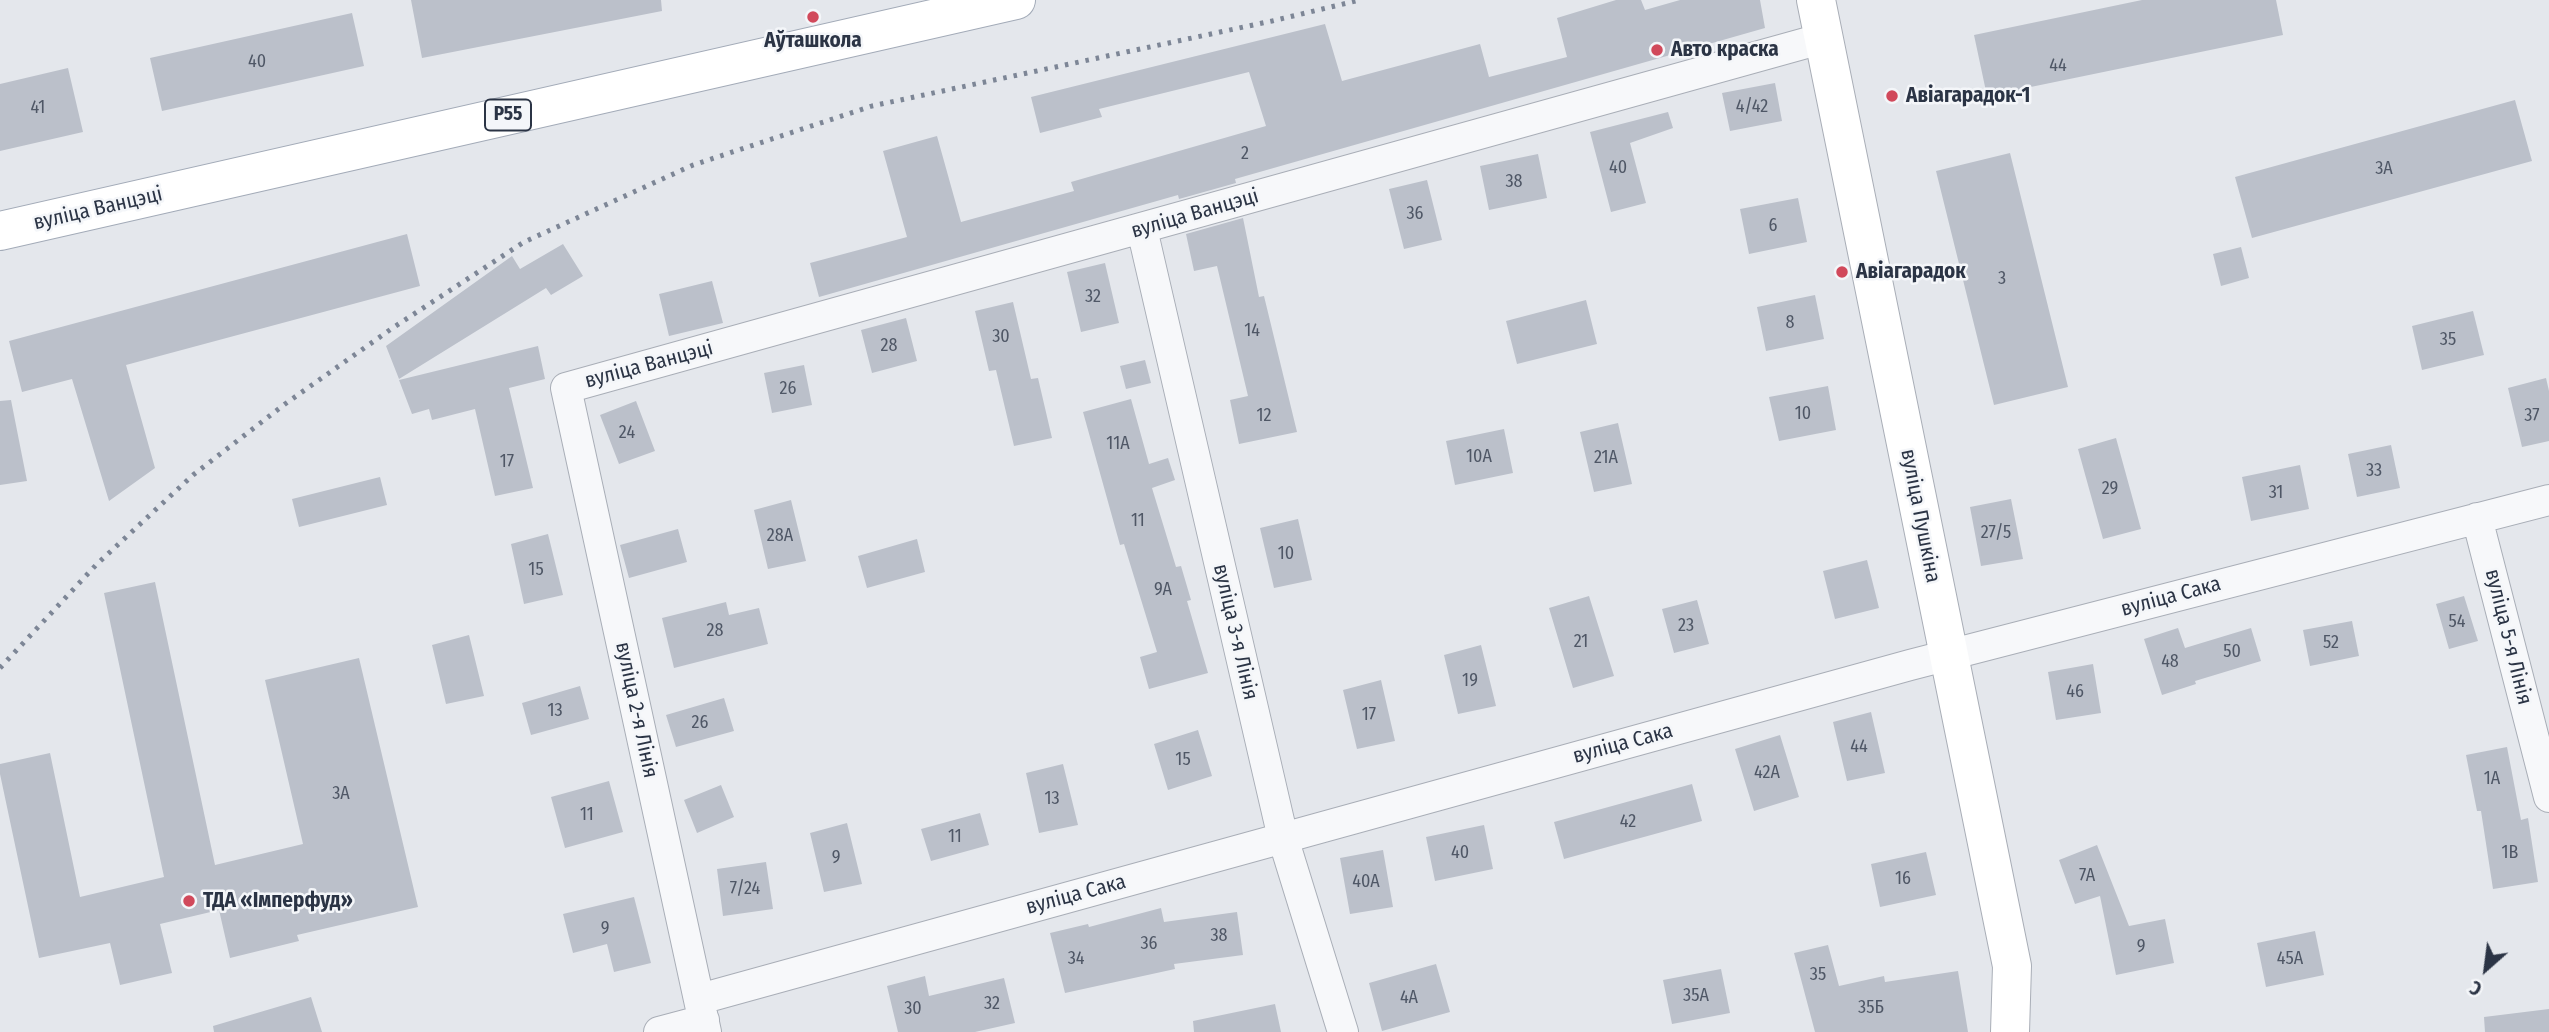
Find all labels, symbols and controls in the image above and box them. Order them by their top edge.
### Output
marker: Аўташкола [805,9,821,25]
place label: Аўташкола [764,28,862,54]
place label: Авто краска [1671,37,1779,63]
marker: Авто краска [1649,42,1665,58]
house number: 40 [248,51,266,73]
house number: 44 [2049,55,2067,77]
place label: Авіагарадок-1 [1906,83,2030,109]
marker: Авіагарадок-1 [1884,88,1900,104]
house number: 4/42 [1736,96,1768,118]
house number: 41 [31,97,45,119]
road number: Р55 [485,99,531,130]
house number: 2 [1241,143,1249,165]
house number: 40 [1609,157,1627,179]
house number: 3А [2375,158,2393,180]
house number: 38 [1505,171,1523,193]
street label: вуліца Ванцэці [31,182,165,236]
street label: вуліца Ванцэці [1128,184,1262,244]
house number: 36 [1406,203,1424,225]
house number: 6 [1769,215,1777,237]
place label: Авіагарадок [1856,259,1966,285]
marker: Авіагарадок [1834,264,1850,280]
house number: 3 [1998,268,2006,290]
house number: 32 [1085,286,1101,308]
house number: 8 [1786,312,1794,334]
house number: 14 [1244,320,1260,342]
house number: 30 [992,326,1010,348]
house number: 35 [2440,329,2456,351]
house number: 28 [881,335,897,357]
street label: вуліца Ванцэці [582,336,716,394]
house number: 26 [780,378,796,400]
house number: 10 [1795,403,1811,425]
house number: 12 [1257,405,1271,427]
house number: 37 [2524,405,2540,427]
house number: 24 [619,422,635,444]
house number: 11А [1106,433,1130,455]
house number: 10А [1466,446,1492,468]
house number: 21А [1594,447,1618,469]
street label: вуліца Пушкіна [1895,447,1945,585]
house number: 17 [500,451,514,473]
house number: 33 [2366,460,2382,482]
house number: 29 [2102,478,2118,500]
house number: 31 [2269,482,2283,504]
house number: 11 [1131,510,1145,532]
house number: 27/5 [1981,522,2011,544]
house number: 28А [767,525,793,547]
house number: 10 [1278,543,1294,565]
house number: 15 [528,559,544,581]
street label: вуліца 3-я Лінія [1207,562,1263,702]
street label: вуліца 5-я Лінія [2479,567,2537,707]
street label: вуліца Сака [2118,572,2224,622]
house number: 9А [1154,579,1172,601]
house number: 54 [2449,611,2465,633]
house number: 23 [1678,615,1694,637]
house number: 28 [707,620,723,642]
house number: 21 [1574,631,1588,653]
house number: 52 [2323,632,2339,654]
street label: вуліца 2-я Лінія [609,640,663,780]
house number: 50 [2223,641,2241,663]
house number: 48 [2161,651,2179,673]
house number: 19 [1462,670,1478,692]
house number: 46 [2066,681,2084,703]
house number: 13 [547,700,563,722]
house number: 17 [1362,704,1376,726]
house number: 26 [692,712,708,734]
street label: вуліца Сака [1570,719,1676,769]
house number: 44 [1850,736,1868,758]
house number: 15 [1175,749,1191,771]
house number: 42А [1754,762,1780,784]
house number: 1А [2484,768,2500,790]
house number: 3А [332,783,350,805]
house number: 13 [1044,788,1060,810]
house number: 11 [580,804,594,826]
house number: 42 [1620,811,1636,833]
house number: 11 [948,826,962,848]
house number: 40 [1451,842,1469,864]
house number: 1В [2502,842,2518,864]
house number: 9 [832,847,840,869]
house number: 7А [2079,865,2095,887]
house number: 16 [1895,868,1911,890]
street label: вуліца Сака [1023,870,1129,920]
house number: 40А [1352,871,1380,893]
house number: 7/24 [730,878,760,900]
place label: ТДА «Імперфуд» [203,888,353,914]
marker: ТДА «Імперфуд» [181,893,197,909]
house number: 9 [601,918,609,940]
house number: 38 [1210,925,1228,947]
house number: 36 [1140,933,1158,955]
north arrow [2451,934,2521,1004]
house number: 9 [2137,936,2145,958]
house number: 34 [1068,948,1084,970]
house number: 45А [2277,948,2303,970]
house number: 35 [1810,964,1826,986]
text: С [2466,975,2486,1000]
house number: 35А [1683,985,1709,1007]
house number: 4А [1400,987,1418,1009]
house number: 32 [984,993,1000,1015]
house number: 35Б [1858,997,1884,1019]
house number: 30 [904,998,922,1020]

